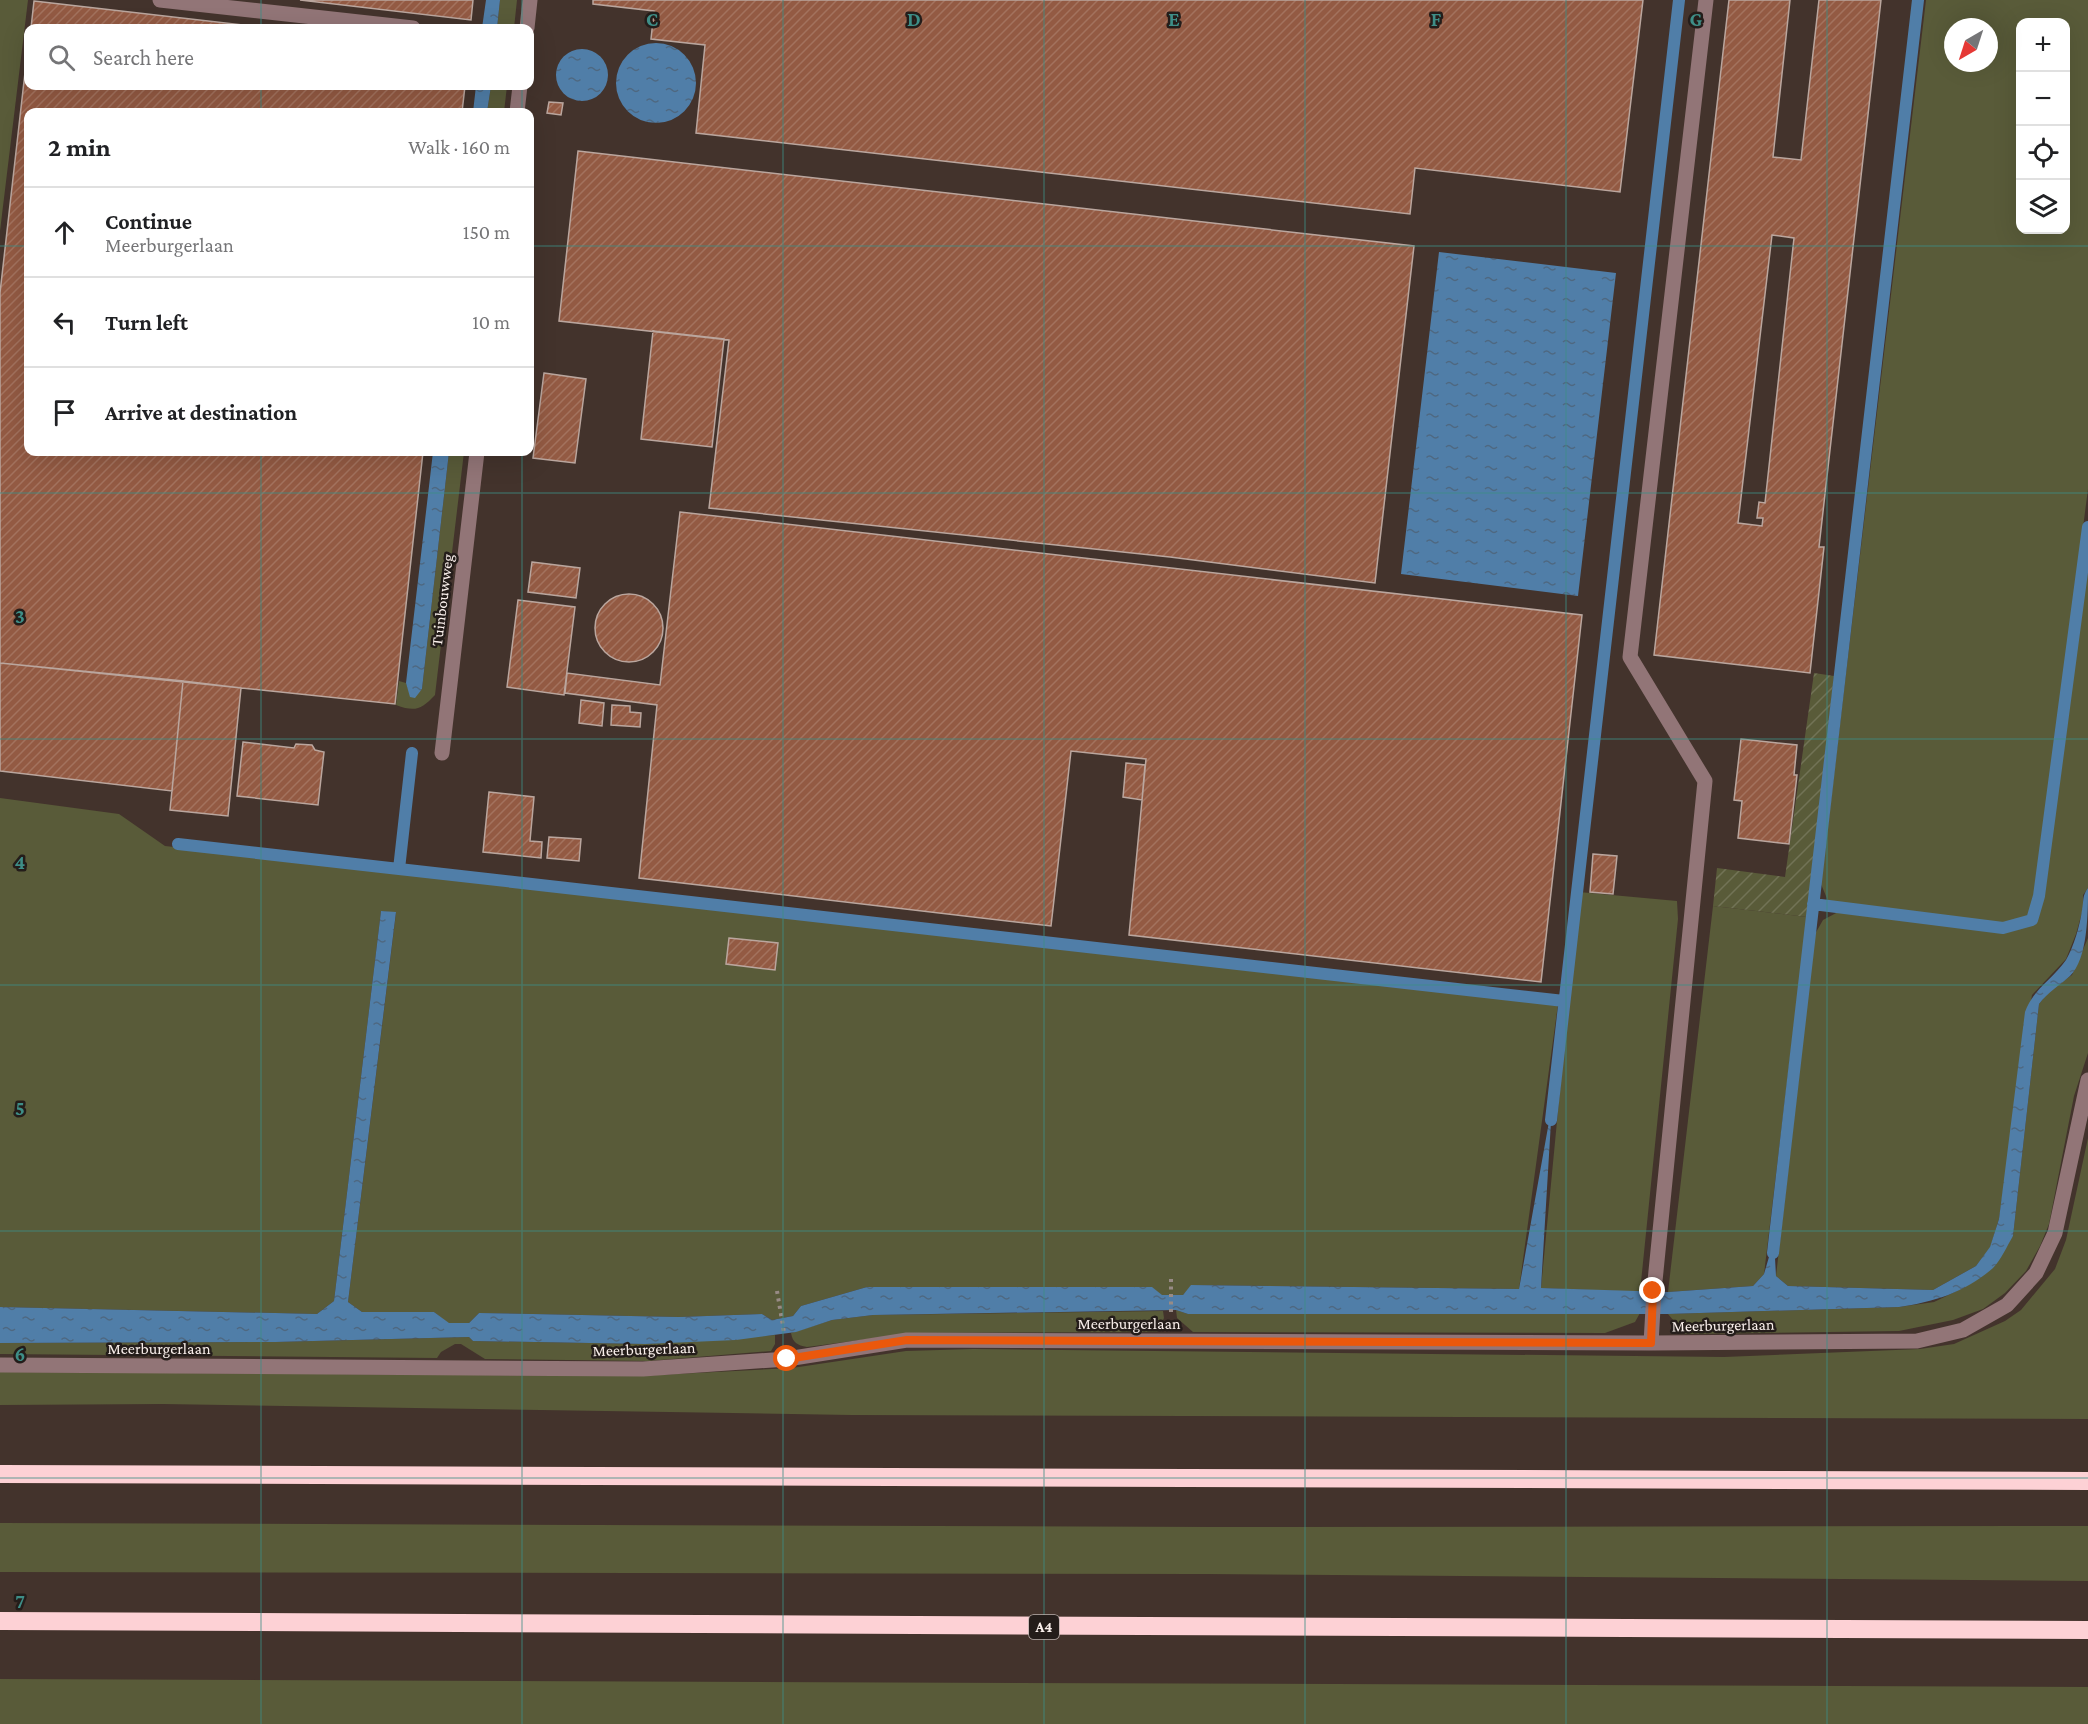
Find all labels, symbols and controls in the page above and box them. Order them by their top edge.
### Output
text: C [646,8,658,30]
text: D [907,8,921,30]
text: E [1168,8,1180,30]
text: F [1431,8,1442,30]
text: G [1690,8,1703,30]
north arrow [1944,18,1998,72]
map controls [2016,18,2070,234]
button: + [2016,18,2070,72]
search box [24,24,534,90]
icon: search [45,41,78,74]
text: Search here [93,45,194,70]
button: − [2016,72,2070,126]
button: locate [2016,126,2070,180]
text: 2 min [48,133,111,162]
text: Walk · 160 m [408,136,510,158]
button: layers [2016,180,2070,234]
text: Continue [105,209,192,234]
icon: ahead [48,216,81,249]
text: 150 m [463,221,510,243]
text: Meerburgerlaan [105,234,234,256]
icon: left [48,306,81,339]
text: Turn left [105,310,188,335]
text: 10 m [472,311,510,333]
icon: arrive [48,396,81,429]
text: Arrive at destination [105,400,297,425]
street label: Tuinbouwweg [428,553,457,647]
text: 3 [15,605,25,627]
text: 4 [15,851,26,873]
text: 5 [15,1097,25,1119]
route end [1639,1277,1665,1303]
street label: Meerburgerlaan [1078,1315,1181,1333]
street label: Meerburgerlaan [1671,1316,1775,1335]
street label: Meerburgerlaan [592,1339,696,1360]
street label: Meerburgerlaan [108,1340,211,1358]
text: 6 [15,1343,25,1365]
route start [773,1345,799,1371]
text: 7 [15,1590,25,1612]
road number: A4 [1029,1615,1059,1639]

